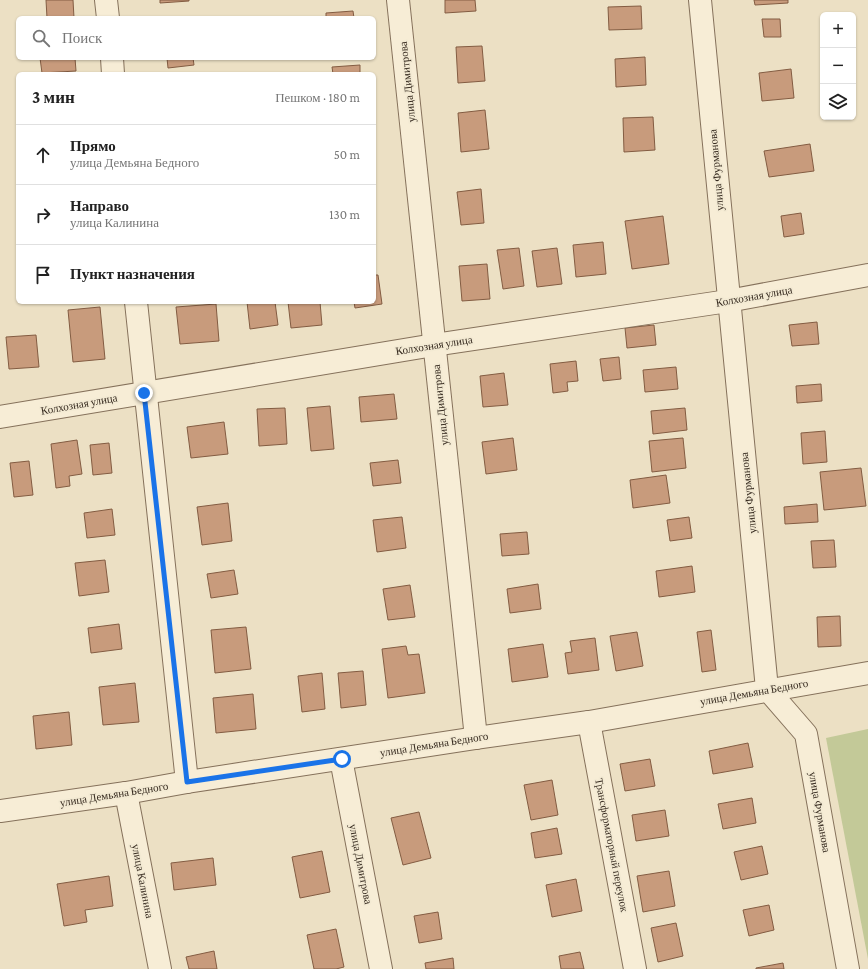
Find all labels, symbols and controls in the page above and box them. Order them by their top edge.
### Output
map controls [820,12,856,120]
button: + [820,12,856,48]
search box [16,16,376,60]
icon: search [30,27,52,49]
text: Поиск [62,30,102,46]
street label: улица Димитрова [397,41,417,123]
button: − [820,48,856,84]
button: layers [820,84,856,120]
text: 3 мин [32,88,75,107]
text: Пешком · 180 m [275,90,360,105]
street label: улица Фурманова [706,129,726,211]
text: Прямо [70,138,116,154]
icon: ahead [32,144,54,166]
text: 50 m [334,147,360,162]
text: улица Демьяна Бедного [70,155,199,170]
text: Направо [70,198,129,214]
icon: right [32,204,54,226]
text: 130 m [329,207,360,222]
text: улица Калинина [70,215,159,230]
icon: arrive [32,264,54,286]
text: Пункт назначения [70,266,195,282]
street label: Колхозная улица [715,283,793,309]
street label: Колхозная улица [395,333,473,357]
street label: улица Димитрова [430,364,450,446]
route end [135,384,153,402]
street label: Колхозная улица [40,391,118,417]
street label: улица Фурманова [738,452,758,534]
street label: улица Демьяна Бедного [699,677,809,707]
street label: улица Демьяна Бедного [379,729,489,758]
route start [333,750,351,768]
street label: улица Фурманова [807,771,833,853]
street label: Трансформаторный переулок [593,777,631,914]
street label: улица Демьяна Бедного [59,779,169,808]
street label: улица Димитрова [347,823,375,905]
street label: улица Калинина [130,843,156,919]

